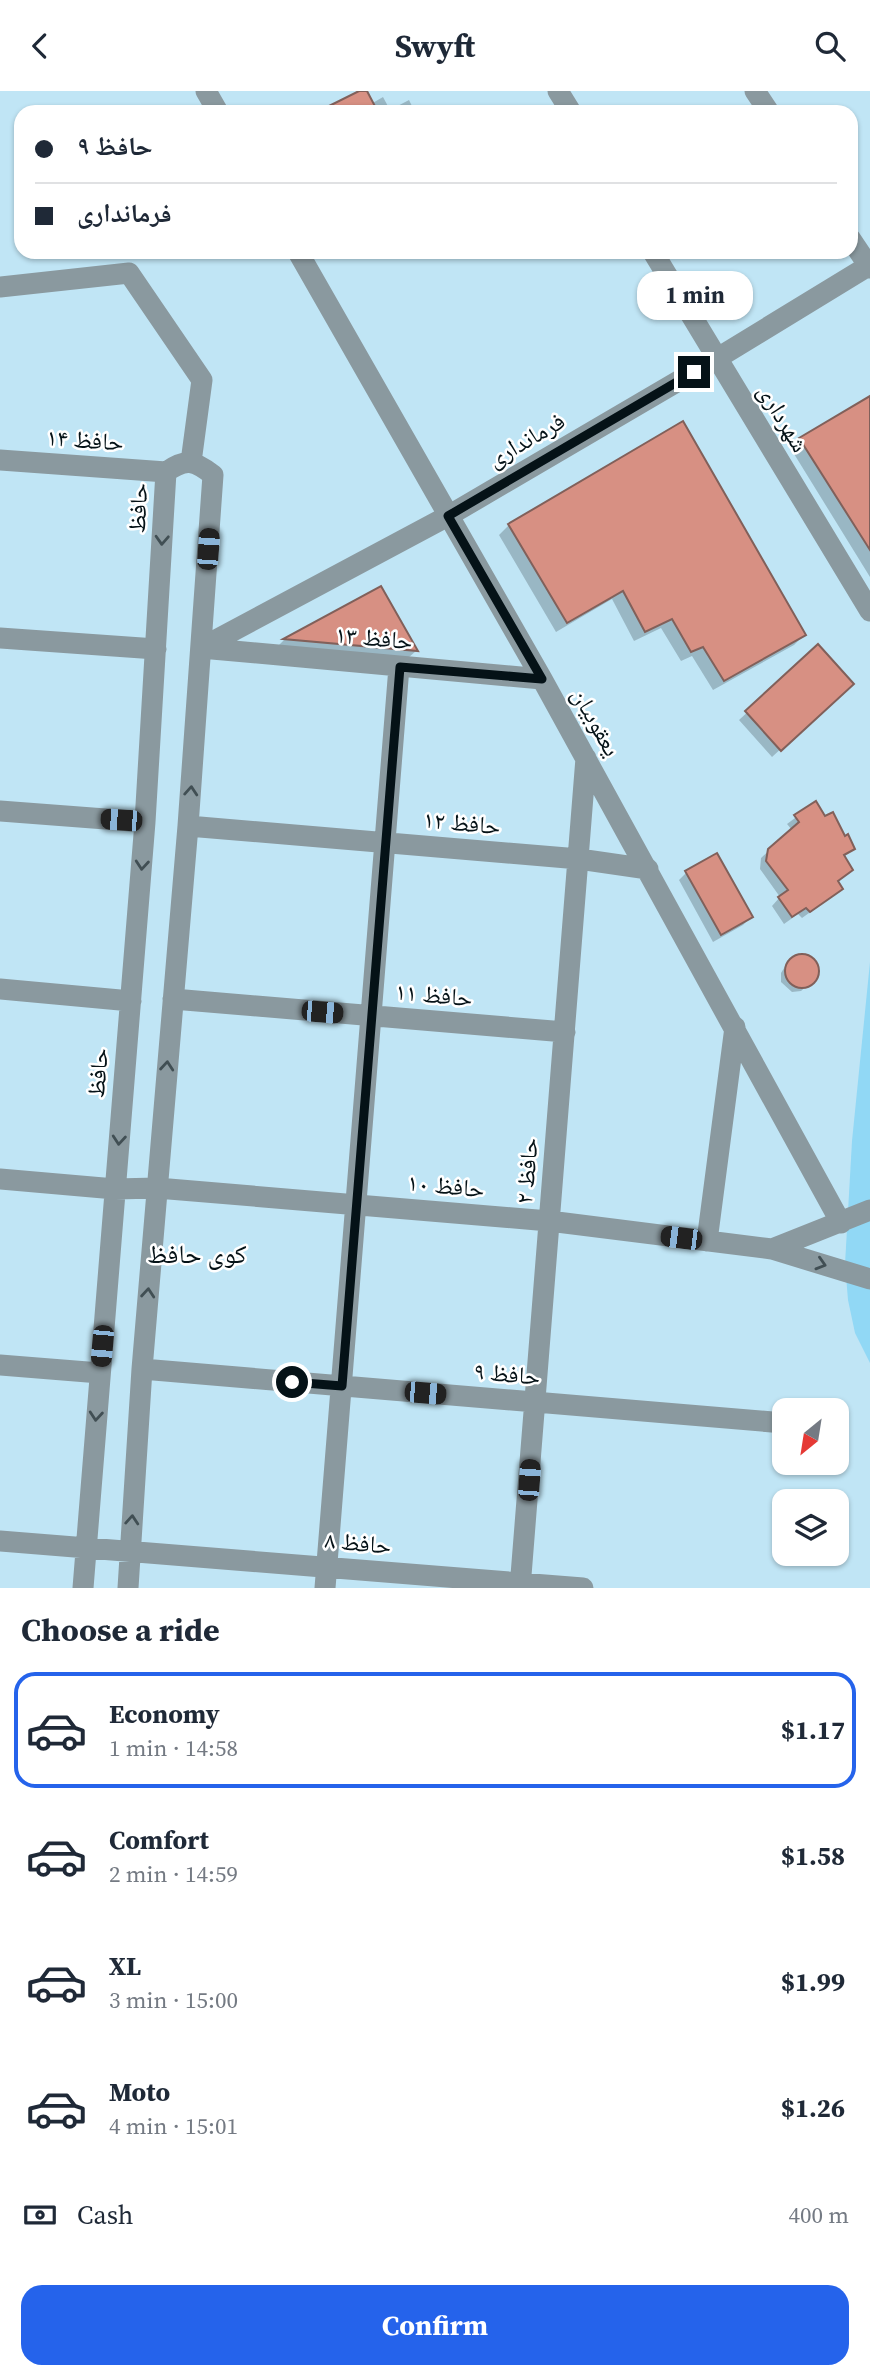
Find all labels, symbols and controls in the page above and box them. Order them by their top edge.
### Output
text: Swyft [395,24,475,68]
icon: back [21,27,59,65]
icon: search [811,27,849,65]
text: حافظ ۹ [77,128,153,164]
text: فرمانداری [77,195,172,231]
callout: 1 min [636,271,752,320]
text: 1 min [665,279,725,311]
route end [678,356,710,388]
street label: شهرداری [750,377,817,458]
street label: فرمانداری [481,404,571,475]
street label: حافظ ۱۴ [45,420,125,459]
street label: حافظ [120,482,155,534]
car [197,527,220,571]
one-way arrow [155,534,170,545]
street label: حافظ ۱۳ [334,618,414,657]
street label: یعقوبیان [564,681,629,762]
one-way arrow [183,785,198,796]
street label: حافظ ۱۲ [422,803,502,842]
car [100,808,143,832]
one-way arrow [135,859,150,870]
street label: حافظ ۱۱ [394,975,474,1014]
car [301,1000,344,1024]
street label: حافظ [79,1047,116,1099]
one-way arrow [159,1060,174,1071]
one-way arrow [112,1135,127,1146]
street label: حافظ ۲ [507,1136,546,1205]
street label: حافظ ۱۰ [406,1166,486,1205]
car [659,1225,704,1251]
district label: کوی حافظ [147,1236,247,1272]
one-way arrow [815,1255,827,1270]
one-way arrow [140,1287,155,1298]
car [90,1324,115,1368]
street label: حافظ ۹ [473,1354,542,1393]
route start [276,1366,308,1398]
car [404,1381,447,1405]
north arrow [772,1398,849,1475]
map controls [772,1398,849,1566]
one-way arrow [89,1410,104,1421]
car [518,1458,541,1502]
button: layers [772,1489,849,1566]
one-way arrow [124,1514,139,1525]
street label: حافظ ۸ [324,1523,393,1562]
text: Choose a ride [21,1608,220,1652]
text: Economy [109,1696,220,1732]
icon: car [25,1699,88,1762]
text: $1.17 [781,1712,845,1748]
text: 1 min · 14:58 [109,1732,238,1764]
text: Comfort [109,1822,209,1858]
icon: car [25,1825,88,1888]
text: $1.58 [781,1838,845,1874]
text: 2 min · 14:59 [109,1858,238,1890]
text: XL [109,1948,141,1984]
icon: car [25,1951,88,2014]
text: $1.99 [781,1964,845,2000]
text: 3 min · 15:00 [109,1984,238,2016]
text: Moto [109,2074,170,2110]
icon: car [25,2077,88,2140]
text: $1.26 [781,2090,845,2126]
text: 4 min · 15:01 [109,2110,238,2142]
icon: cash [21,2196,59,2234]
text: Cash [77,2197,133,2233]
text: 400 m [788,2199,849,2231]
button: Confirm [21,2285,849,2365]

